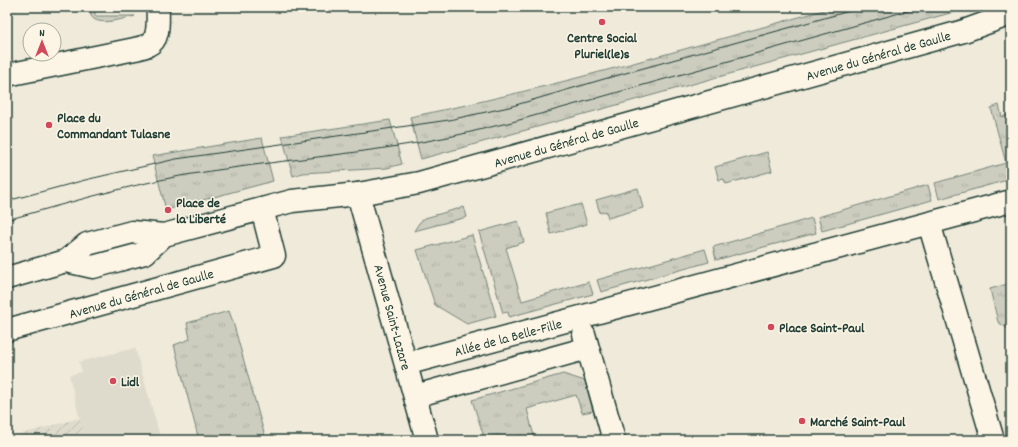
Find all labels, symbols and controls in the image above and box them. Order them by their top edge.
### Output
marker: Centre Social Pluriel(le)s [597,17,607,27]
north arrow [22,22,62,62]
text: N [39,26,45,42]
street label: Avenue du Général de Gaulle [804,27,953,87]
place label: Centre Social Pluriel(le)s [567,29,638,65]
place label: Place du Commandant Tulasne [57,109,170,145]
street label: Avenue du Général de Gaulle [492,114,641,174]
marker: Place du Commandant Tulasne [44,120,54,130]
place label: Place de la Liberté [176,194,226,230]
marker: Place de la Liberté [163,205,173,215]
street label: Avenue Saint-Lazare [367,262,415,373]
street label: Avenue du Général de Gaulle [67,265,216,325]
street label: Allée de la Belle-Fille [452,315,565,363]
place label: Place Saint-Paul [779,319,865,339]
marker: Place Saint-Paul [766,322,776,332]
place label: Lidl [121,373,140,393]
marker: Lidl [108,376,118,386]
place label: Marché Saint-Paul [810,413,906,433]
marker: Marché Saint-Paul [797,416,807,426]

